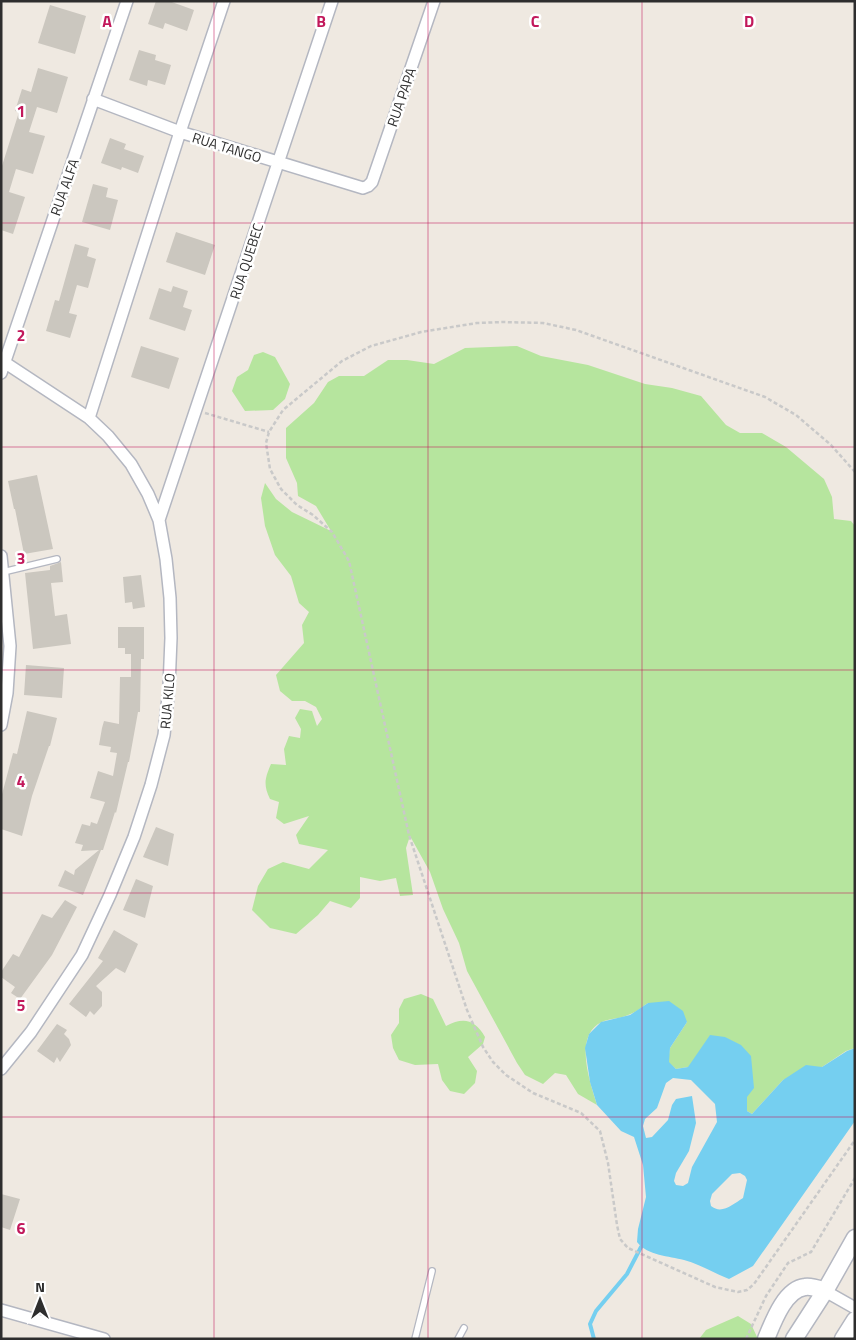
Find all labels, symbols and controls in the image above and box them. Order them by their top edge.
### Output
text: A [102,9,112,33]
text: B [316,9,326,33]
text: C [531,9,540,33]
text: D [744,9,754,33]
street label: RUA PAPA [381,64,421,129]
text: 1 [17,99,25,123]
street label: RUA TANGO [190,127,264,167]
street label: RUA ALFA [44,155,84,218]
street label: RUA QUEBEC [224,220,268,302]
text: 2 [17,323,25,347]
text: 3 [17,546,25,570]
street label: RUA KILO [154,672,180,730]
text: 4 [17,769,26,793]
text: 5 [17,993,26,1017]
text: 6 [17,1216,26,1240]
north arrow [15,1275,65,1325]
text: N [35,1276,45,1297]

